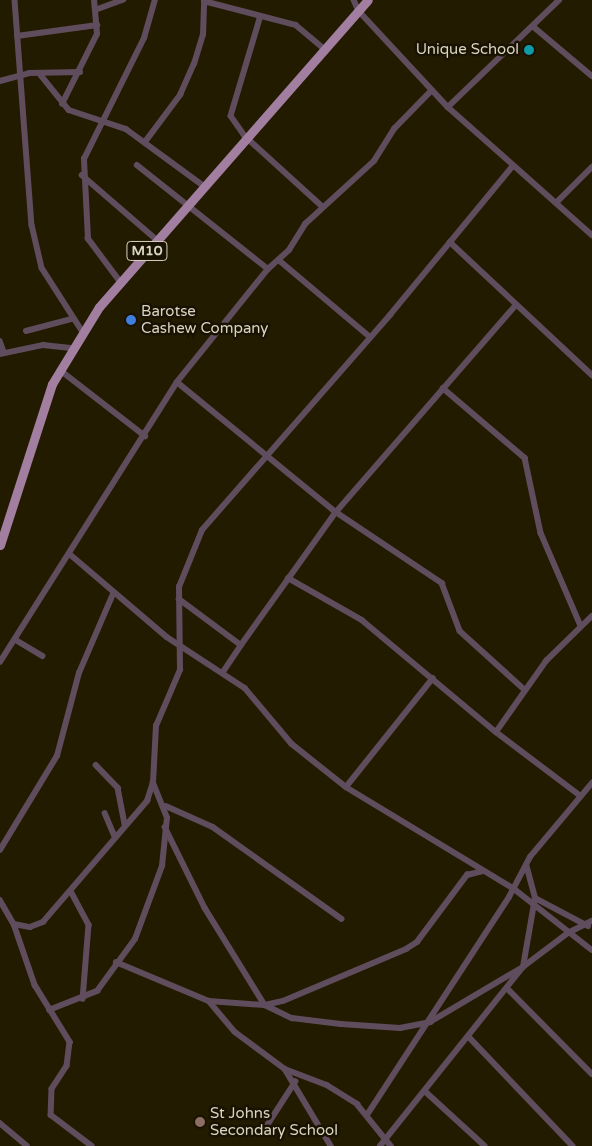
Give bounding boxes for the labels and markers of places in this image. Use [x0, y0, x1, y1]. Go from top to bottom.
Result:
place label: Unique School [416, 41, 519, 59]
marker: Unique School [523, 44, 535, 56]
place label: Barotse Cashew Company [141, 302, 268, 337]
marker: Barotse Cashew Company [125, 314, 137, 326]
place label: St Johns Secondary School [210, 1104, 338, 1139]
marker: St Johns Secondary School [194, 1116, 206, 1128]

